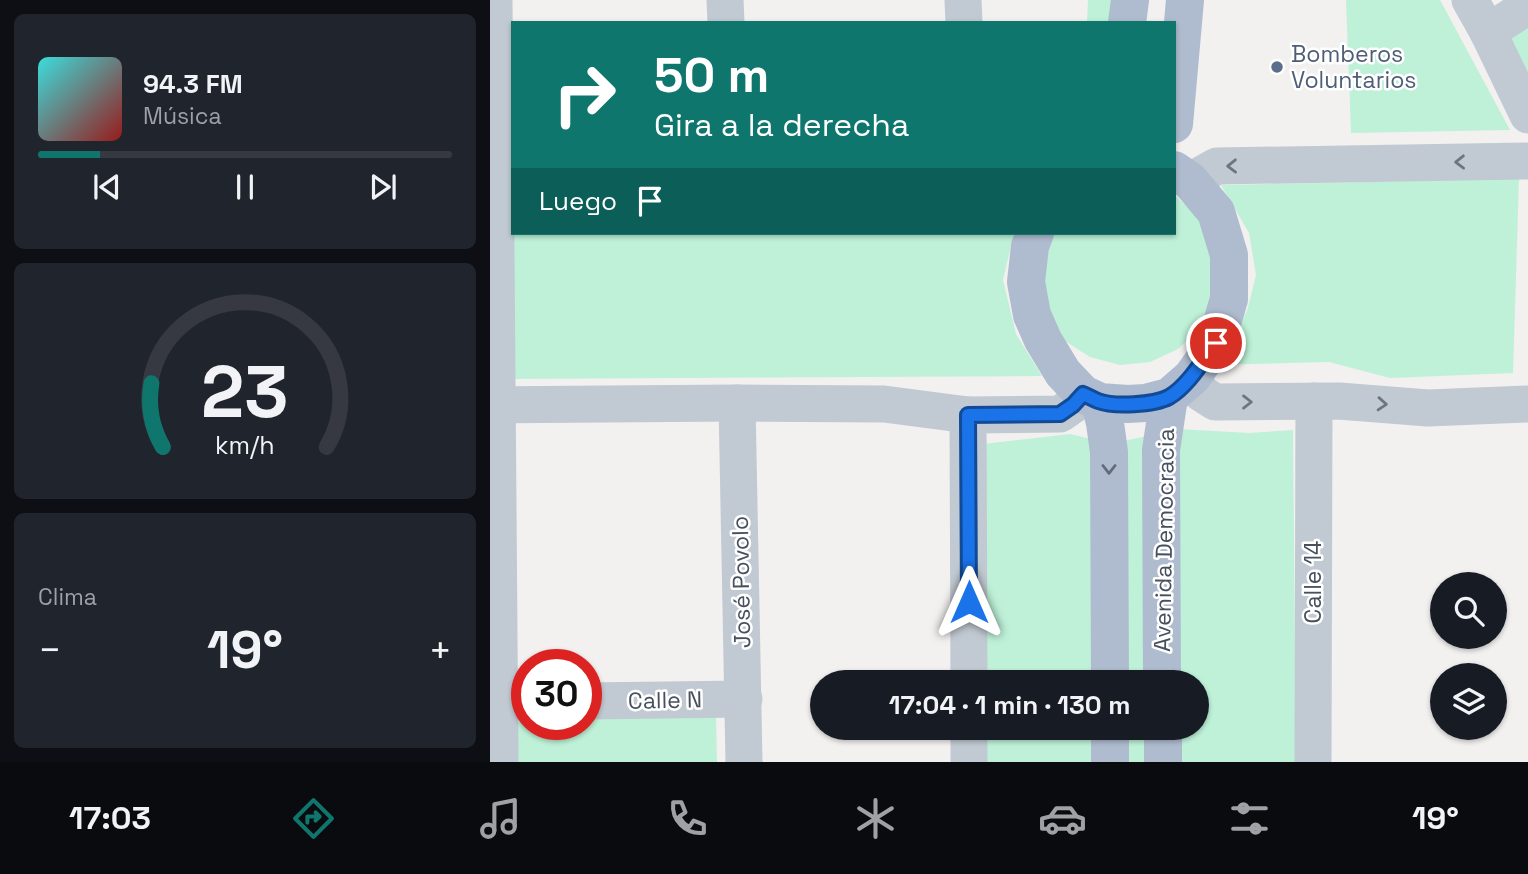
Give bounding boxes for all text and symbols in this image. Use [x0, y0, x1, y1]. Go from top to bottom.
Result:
place label: Bomberos Voluntarios [1291, 39, 1416, 95]
text: 50 m [654, 44, 769, 106]
icon: right [539, 49, 630, 140]
marker: Bomberos Voluntarios [1269, 59, 1285, 75]
text: 94.3 FM [143, 67, 243, 101]
text: Música [143, 101, 222, 131]
text: Gira a la derecha [654, 105, 909, 145]
one-way arrow [1454, 154, 1465, 170]
one-way arrow [1227, 158, 1237, 174]
icon: previous [88, 168, 126, 206]
icon: pause [226, 168, 264, 206]
icon: next [364, 168, 402, 206]
icon: arrive [631, 182, 669, 220]
text: Luego [539, 184, 617, 218]
pin [1186, 313, 1246, 373]
icon: arrive [1197, 324, 1235, 362]
text: 23 [201, 345, 289, 438]
one-way arrow [1242, 394, 1253, 410]
one-way arrow [1377, 396, 1388, 411]
street label: Avenida Democracia [1147, 428, 1181, 652]
text: km/h [215, 429, 275, 461]
one-way arrow [1101, 465, 1117, 475]
street label: José Povolo [725, 516, 757, 648]
street label: Calle 14 [1298, 541, 1328, 623]
position arrow [932, 565, 1006, 639]
map controls [1430, 572, 1507, 740]
button: search [1430, 572, 1507, 649]
text: Clima [38, 582, 97, 612]
text: 19° [207, 617, 283, 683]
text: − [38, 626, 62, 674]
text: + [428, 626, 452, 674]
speed limit sign: 30 [511, 649, 602, 740]
button: layers [1430, 663, 1507, 740]
street label: Calle N [628, 684, 702, 716]
text: 17:04 · 1 min · 130 m [889, 688, 1130, 722]
icon: directions [289, 794, 338, 843]
icon: music [476, 794, 525, 843]
icon: phone [663, 794, 712, 843]
icon: climate [851, 794, 900, 843]
icon: car [1038, 794, 1087, 843]
icon: filters [1225, 794, 1274, 843]
text: 17:03 [69, 798, 151, 838]
text: 19° [1412, 798, 1459, 838]

